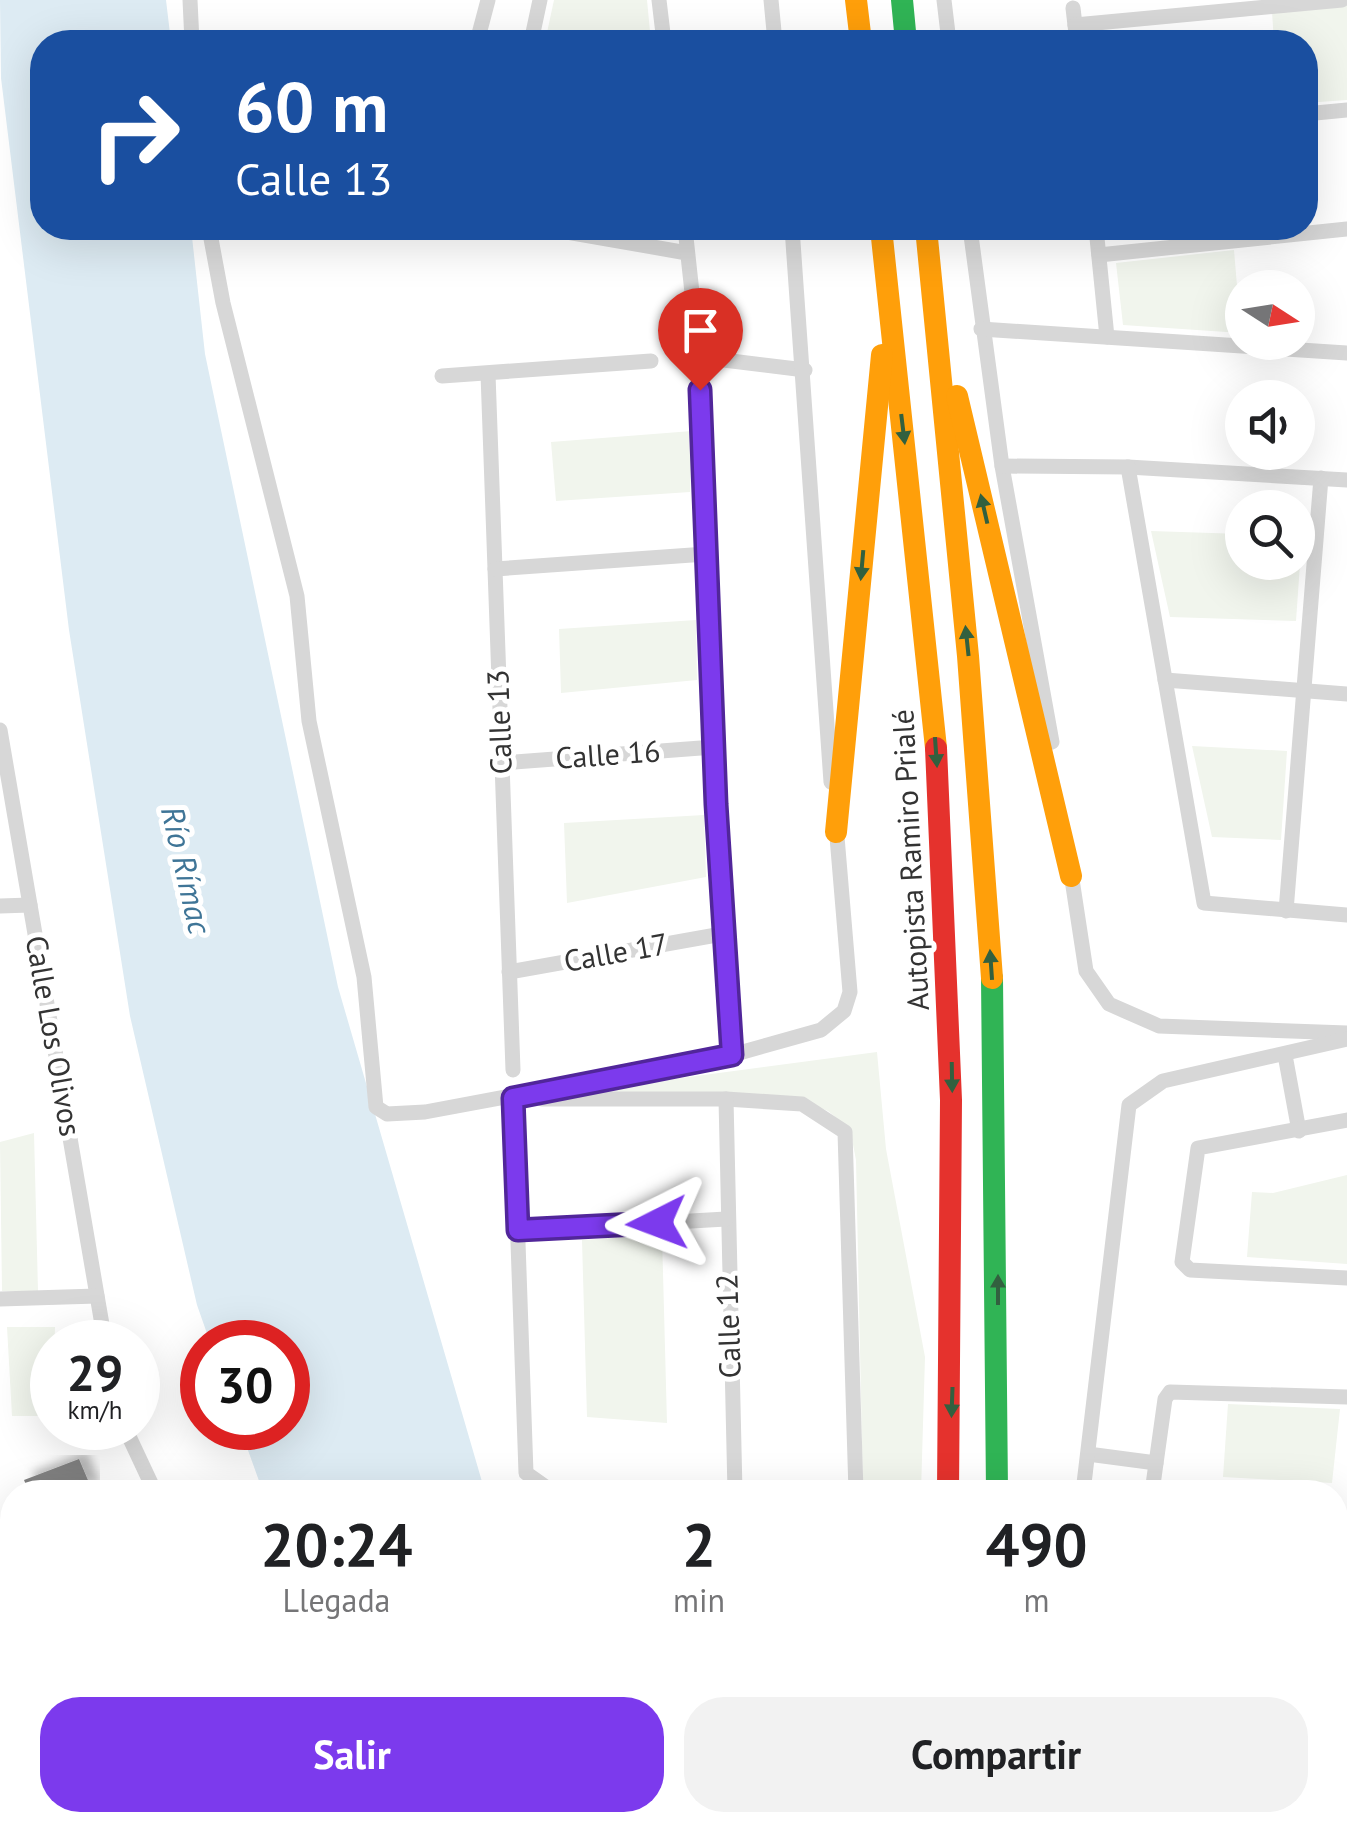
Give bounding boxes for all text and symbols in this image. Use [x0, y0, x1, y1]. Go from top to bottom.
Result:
text: 60 m [235, 61, 388, 151]
icon: right [70, 70, 200, 200]
text: Calle 13 [235, 149, 392, 207]
north arrow [1225, 270, 1315, 360]
map controls [1225, 270, 1315, 580]
pin [658, 288, 743, 391]
icon: arrive [673, 303, 728, 358]
button: sound [1225, 380, 1315, 470]
one-way arrow [895, 413, 911, 445]
button: search [1225, 490, 1315, 580]
one-way arrow [976, 493, 991, 524]
one-way arrow [854, 549, 870, 581]
one-way arrow [958, 625, 974, 657]
street label: Calle 13 [477, 669, 520, 775]
street label: Autopista Ramiro Prialé [882, 708, 937, 1012]
street label: Calle 16 [554, 730, 662, 777]
one-way arrow [928, 737, 944, 769]
water label: Río Rímac [152, 802, 222, 938]
street label: Calle 17 [561, 923, 671, 980]
street label: Calle Los Olivos [18, 932, 91, 1139]
one-way arrow [983, 949, 999, 981]
one-way arrow [944, 1061, 960, 1093]
position arrow [605, 1171, 709, 1275]
street label: Calle 12 [706, 1273, 749, 1379]
one-way arrow [990, 1274, 1006, 1306]
speed limit sign: 30 [180, 1320, 310, 1450]
text: 29 [67, 1340, 123, 1405]
one-way arrow [944, 1386, 960, 1418]
text: km/h [68, 1394, 122, 1426]
text: 20:24 [260, 1505, 413, 1583]
text: 2 [682, 1505, 716, 1583]
text: 490 [986, 1505, 1088, 1583]
text: Llegada [283, 1579, 390, 1621]
text: min [673, 1579, 725, 1621]
text: m [1024, 1579, 1050, 1621]
button: Salir [40, 1697, 664, 1812]
button: Compartir [684, 1697, 1308, 1812]

